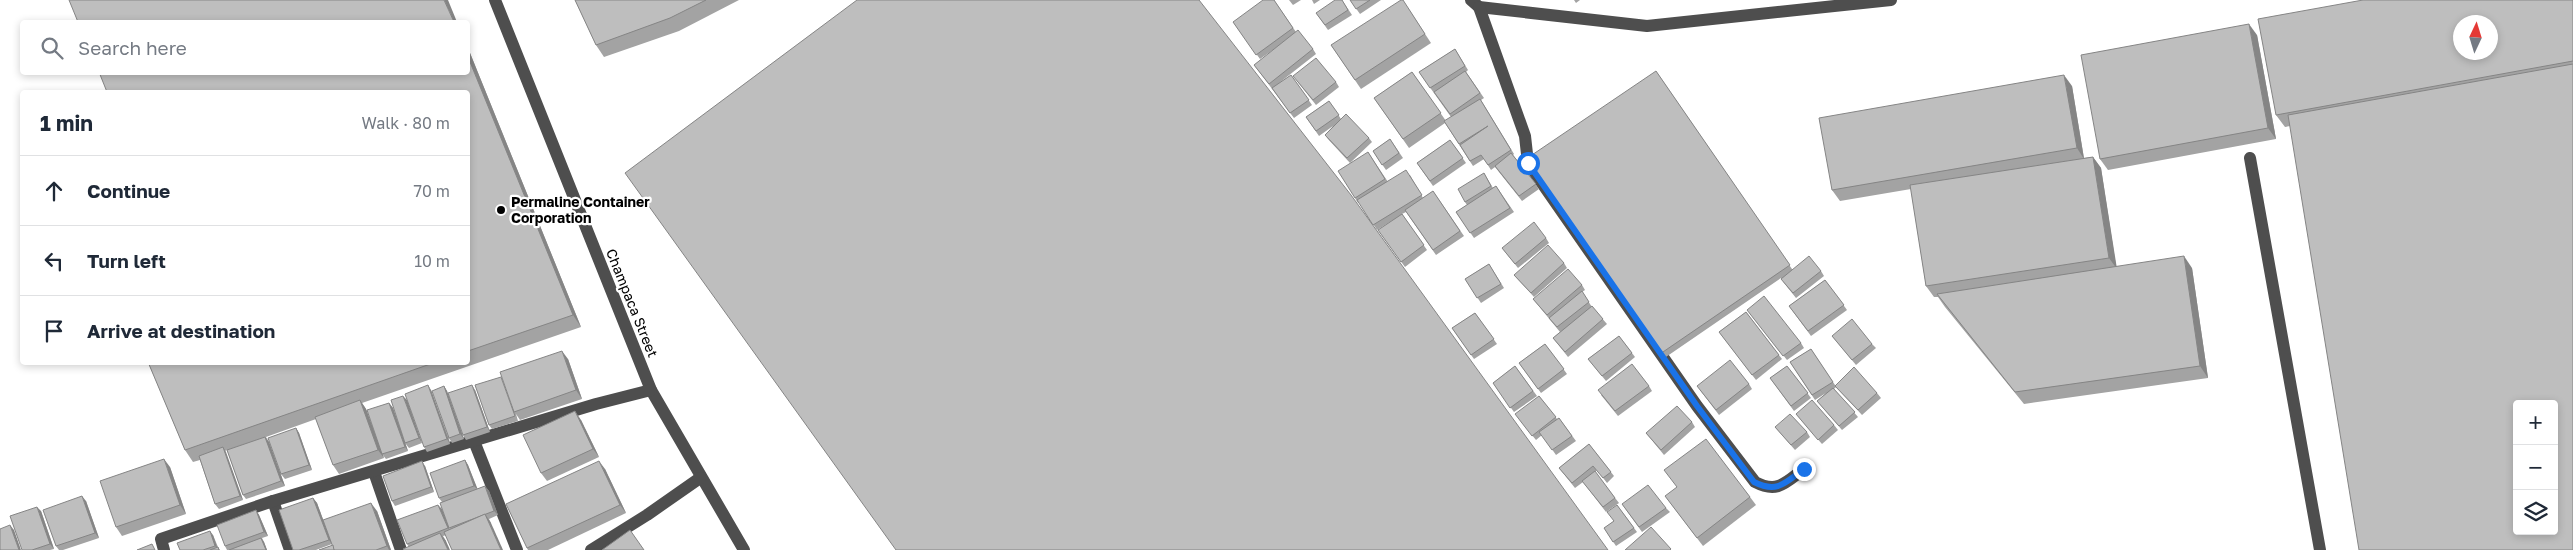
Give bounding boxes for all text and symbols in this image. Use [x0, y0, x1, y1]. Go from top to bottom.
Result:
north arrow [2453, 15, 2498, 60]
search box [20, 20, 470, 75]
icon: search [38, 34, 66, 62]
text: Search here [78, 36, 187, 59]
text: 1 min [40, 110, 93, 136]
text: Walk · 80 m [361, 113, 450, 133]
route start [1517, 152, 1540, 175]
icon: ahead [40, 177, 68, 205]
text: Continue [87, 179, 170, 202]
text: 70 m [413, 181, 450, 201]
place label: Permaline Container Corporation [511, 193, 650, 226]
marker: Permaline Container Corporation [495, 204, 507, 216]
street label: Champaca Street [603, 246, 662, 360]
icon: left [40, 247, 68, 275]
text: Turn left [87, 249, 166, 272]
text: 10 m [414, 251, 450, 271]
icon: arrive [40, 317, 68, 345]
text: Arrive at destination [87, 319, 275, 342]
map controls [2513, 400, 2558, 535]
button: + [2513, 400, 2558, 445]
button: − [2513, 445, 2558, 490]
route end [1793, 458, 1816, 481]
button: layers [2513, 490, 2558, 535]

